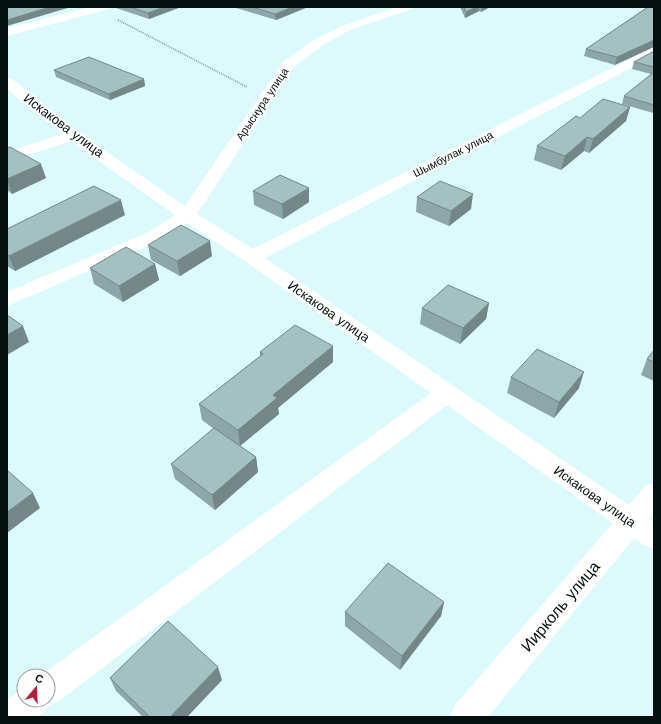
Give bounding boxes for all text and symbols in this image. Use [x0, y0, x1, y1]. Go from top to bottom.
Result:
street label: Арыснура улица [233, 65, 292, 143]
street label: Искакова улица [21, 90, 107, 161]
street label: Шымбулак улица [411, 128, 496, 180]
street label: Искакова улица [285, 278, 373, 346]
street label: Искакова улица [551, 463, 639, 531]
street label: Иирколь улица [517, 557, 604, 655]
north arrow [16, 668, 56, 708]
text: С [33, 672, 45, 686]

